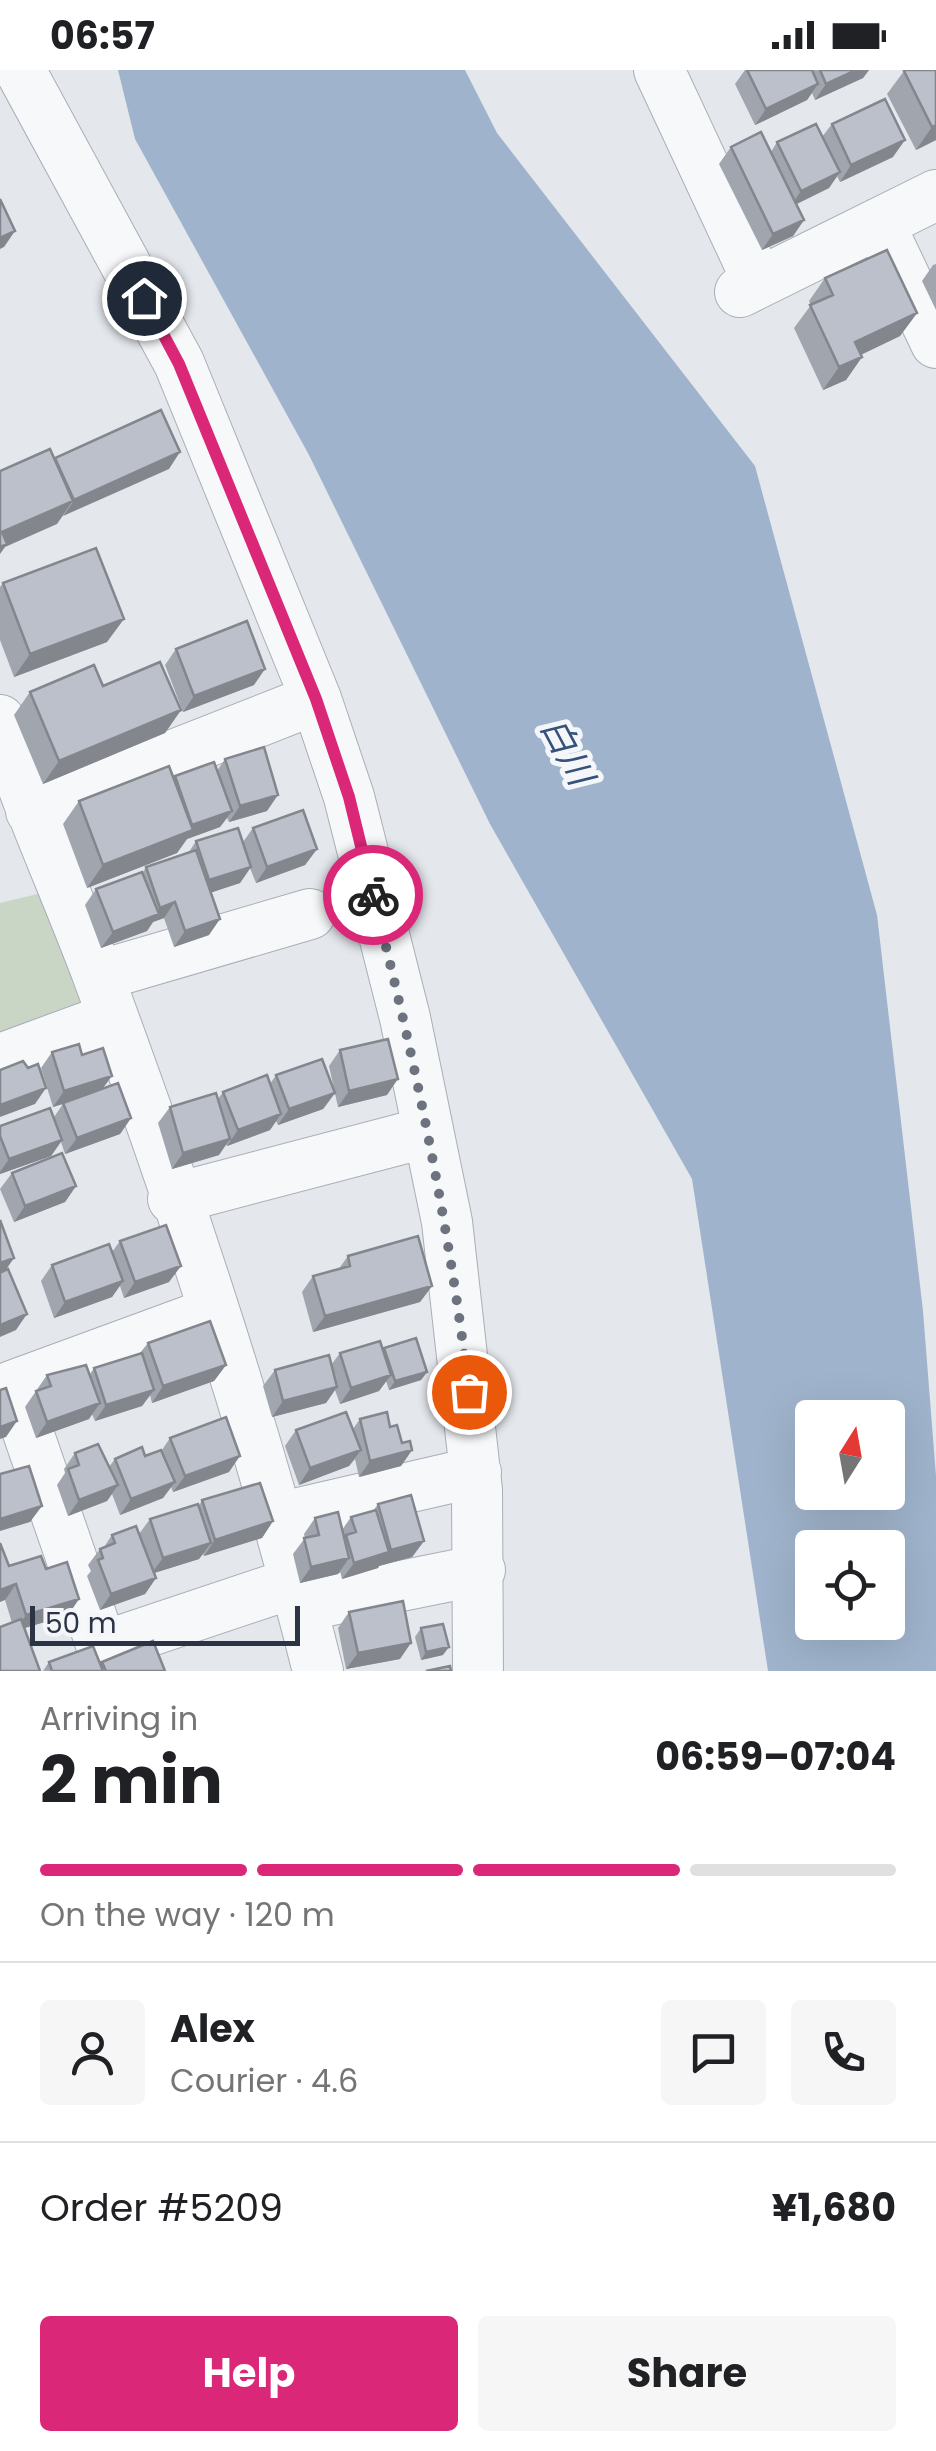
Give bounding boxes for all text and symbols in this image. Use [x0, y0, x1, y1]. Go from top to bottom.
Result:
text: 06:57 [50, 9, 155, 62]
pin [102, 256, 187, 341]
icon: home [117, 271, 172, 326]
water label: 白川 [529, 708, 607, 797]
courier [323, 845, 423, 945]
icon: bike [346, 868, 401, 923]
pin [427, 1350, 512, 1435]
icon: bag [442, 1365, 497, 1420]
north arrow [795, 1400, 905, 1510]
map controls [795, 1400, 905, 1640]
button: locate [795, 1530, 905, 1640]
scale bar [30, 1601, 300, 1646]
text: 50 m [45, 1604, 116, 1643]
text: Arriving in [40, 1696, 198, 1741]
text: 06:59–07:04 [655, 1730, 896, 1783]
text: 2 min [40, 1735, 223, 1826]
text: On the way · 120 m [40, 1892, 335, 1937]
button: person [40, 2000, 145, 2105]
button: chat [661, 2000, 766, 2105]
button: phone [791, 2000, 896, 2105]
text: Alex [170, 2002, 255, 2055]
text: Courier · 4.6 [170, 2058, 358, 2103]
text: Order #5209 [40, 2181, 283, 2234]
text: ¥1,680 [772, 2181, 896, 2234]
button: Help [40, 2316, 458, 2431]
button: Share [478, 2316, 896, 2431]

